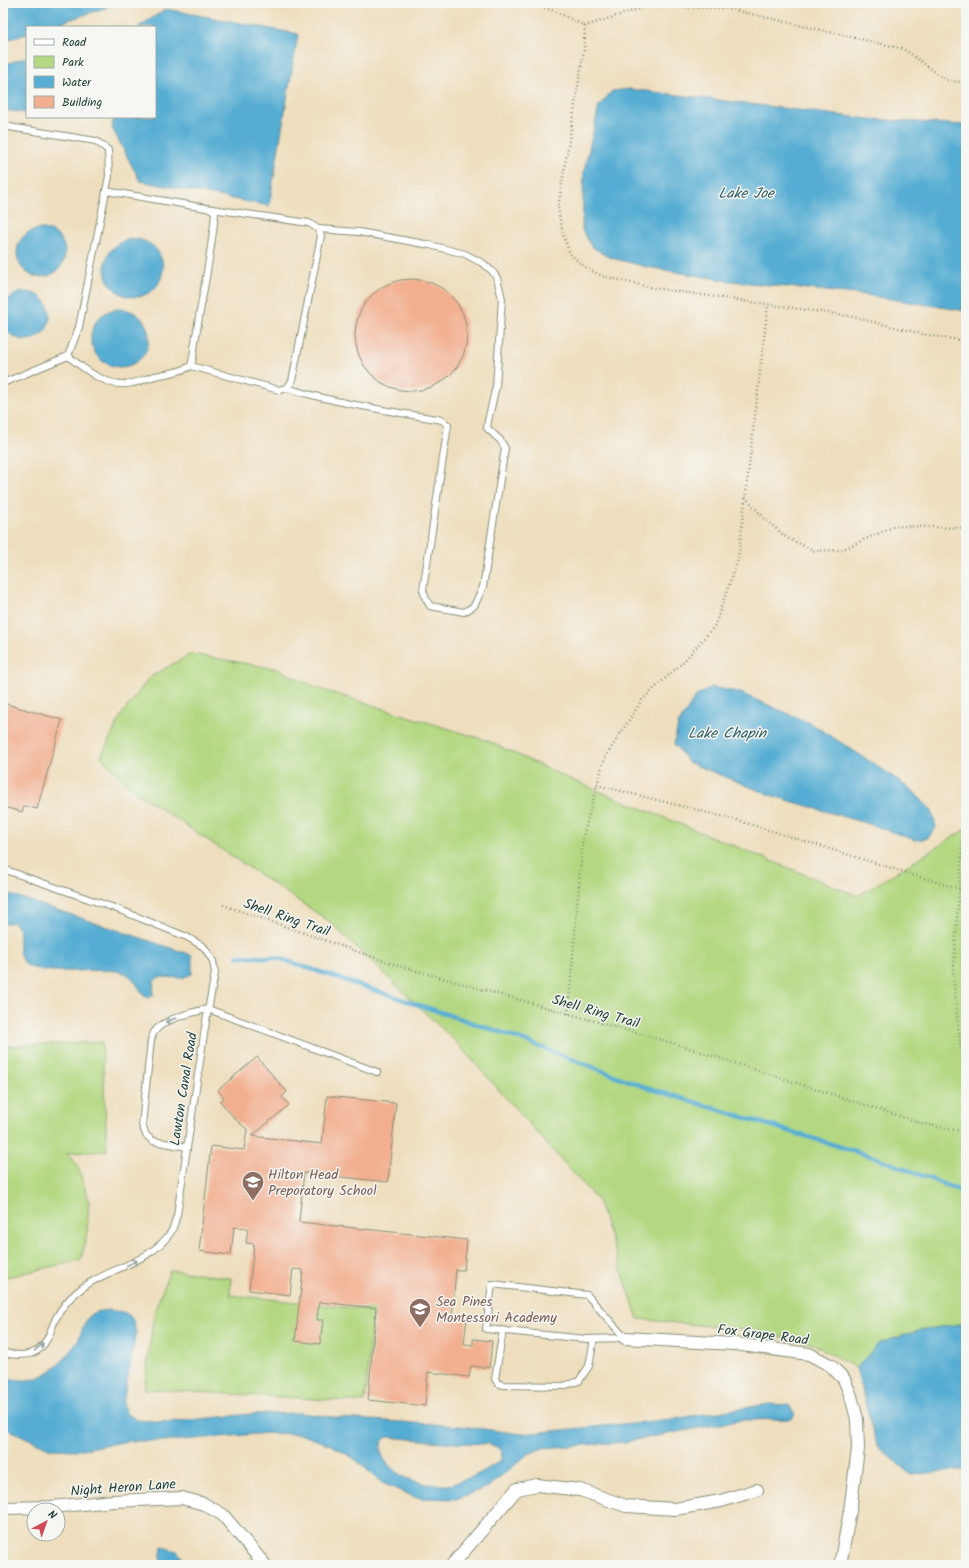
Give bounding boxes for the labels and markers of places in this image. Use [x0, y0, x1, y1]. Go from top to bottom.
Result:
place label: Hilton Head Preporatory School [268, 1164, 377, 1202]
school or university icon: Hilton Head Preporatory School [240, 1169, 266, 1202]
place label: Sea Pines Montessori Academy [436, 1291, 557, 1329]
school or university icon: Sea Pines Montessori Academy [407, 1296, 433, 1329]

